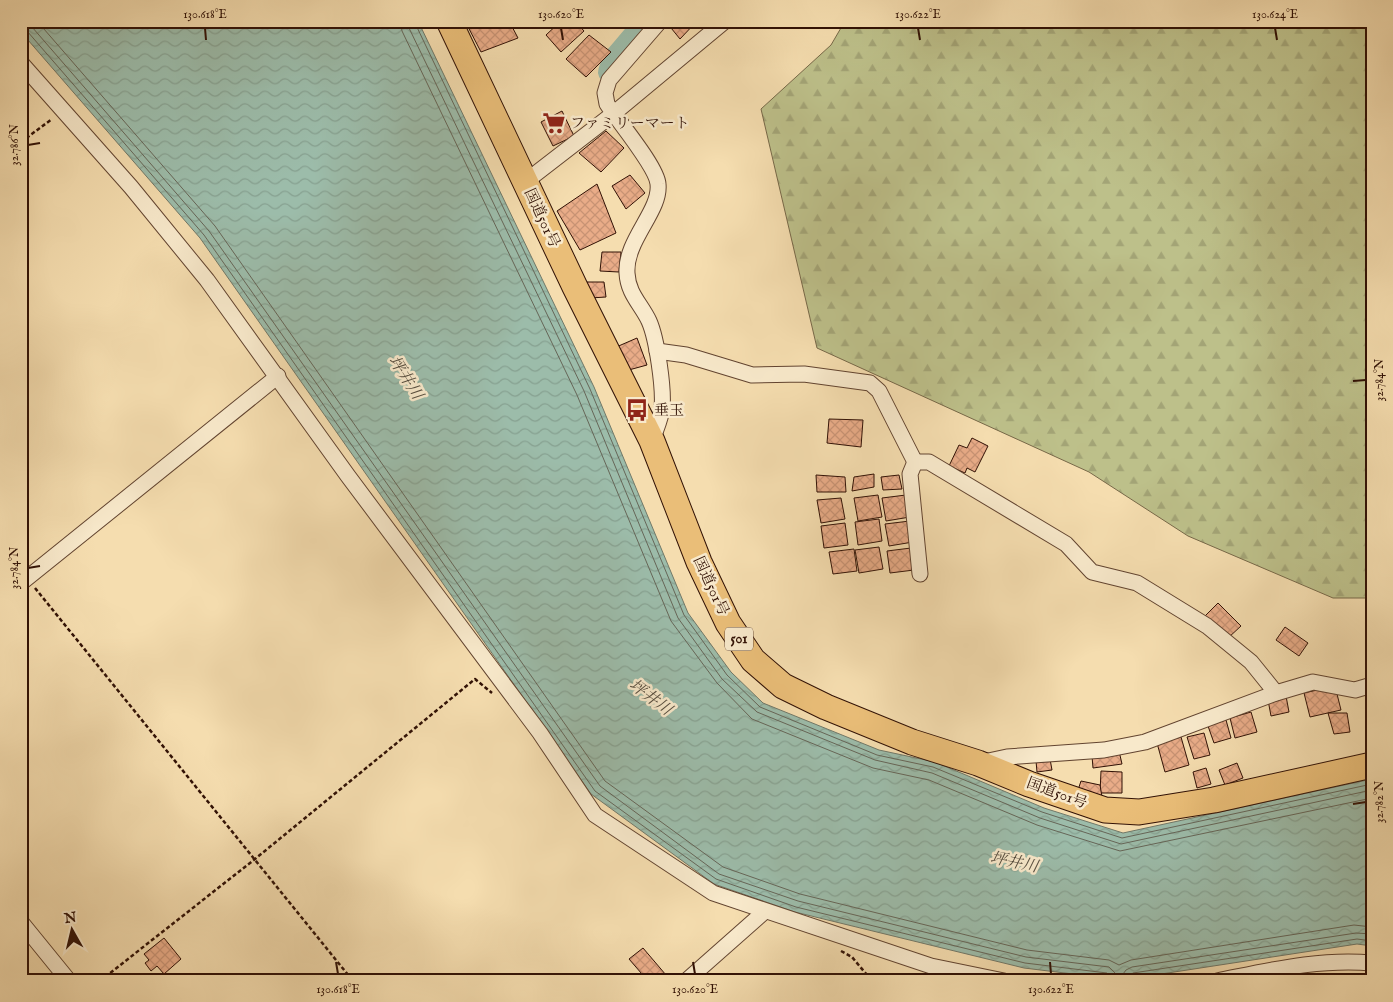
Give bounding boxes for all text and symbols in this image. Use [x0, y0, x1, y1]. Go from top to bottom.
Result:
text: 130.618°E [183, 7, 227, 22]
text: 130.620°E [538, 7, 584, 22]
text: 130.622°E [895, 7, 941, 22]
text: 130.624°E [1252, 7, 1298, 22]
supermarket icon: ファミリーマート [541, 110, 567, 136]
place label: ファミリーマート [570, 114, 690, 133]
text: 32.786°N [7, 124, 22, 166]
street label: 国道501号 [520, 185, 564, 251]
water label: 坪井川 [384, 352, 428, 405]
text: 32.784°N [1372, 358, 1387, 401]
bus stop icon: 垂玉 [624, 397, 650, 423]
place label: 垂玉 [654, 401, 684, 420]
text: 32.784°N [7, 546, 22, 589]
street label: 国道501号 [689, 553, 733, 619]
road number: 501 [725, 628, 753, 650]
water label: 坪井川 [625, 676, 677, 722]
street label: 国道501号 [1024, 773, 1090, 813]
text: 32.782°N [1372, 780, 1387, 823]
water label: 坪井川 [988, 848, 1042, 878]
north arrow [48, 904, 98, 954]
text: N [62, 908, 78, 928]
text: 130.618°E [316, 982, 360, 997]
text: 130.620°E [672, 982, 718, 997]
text: 130.622°E [1028, 982, 1074, 997]

